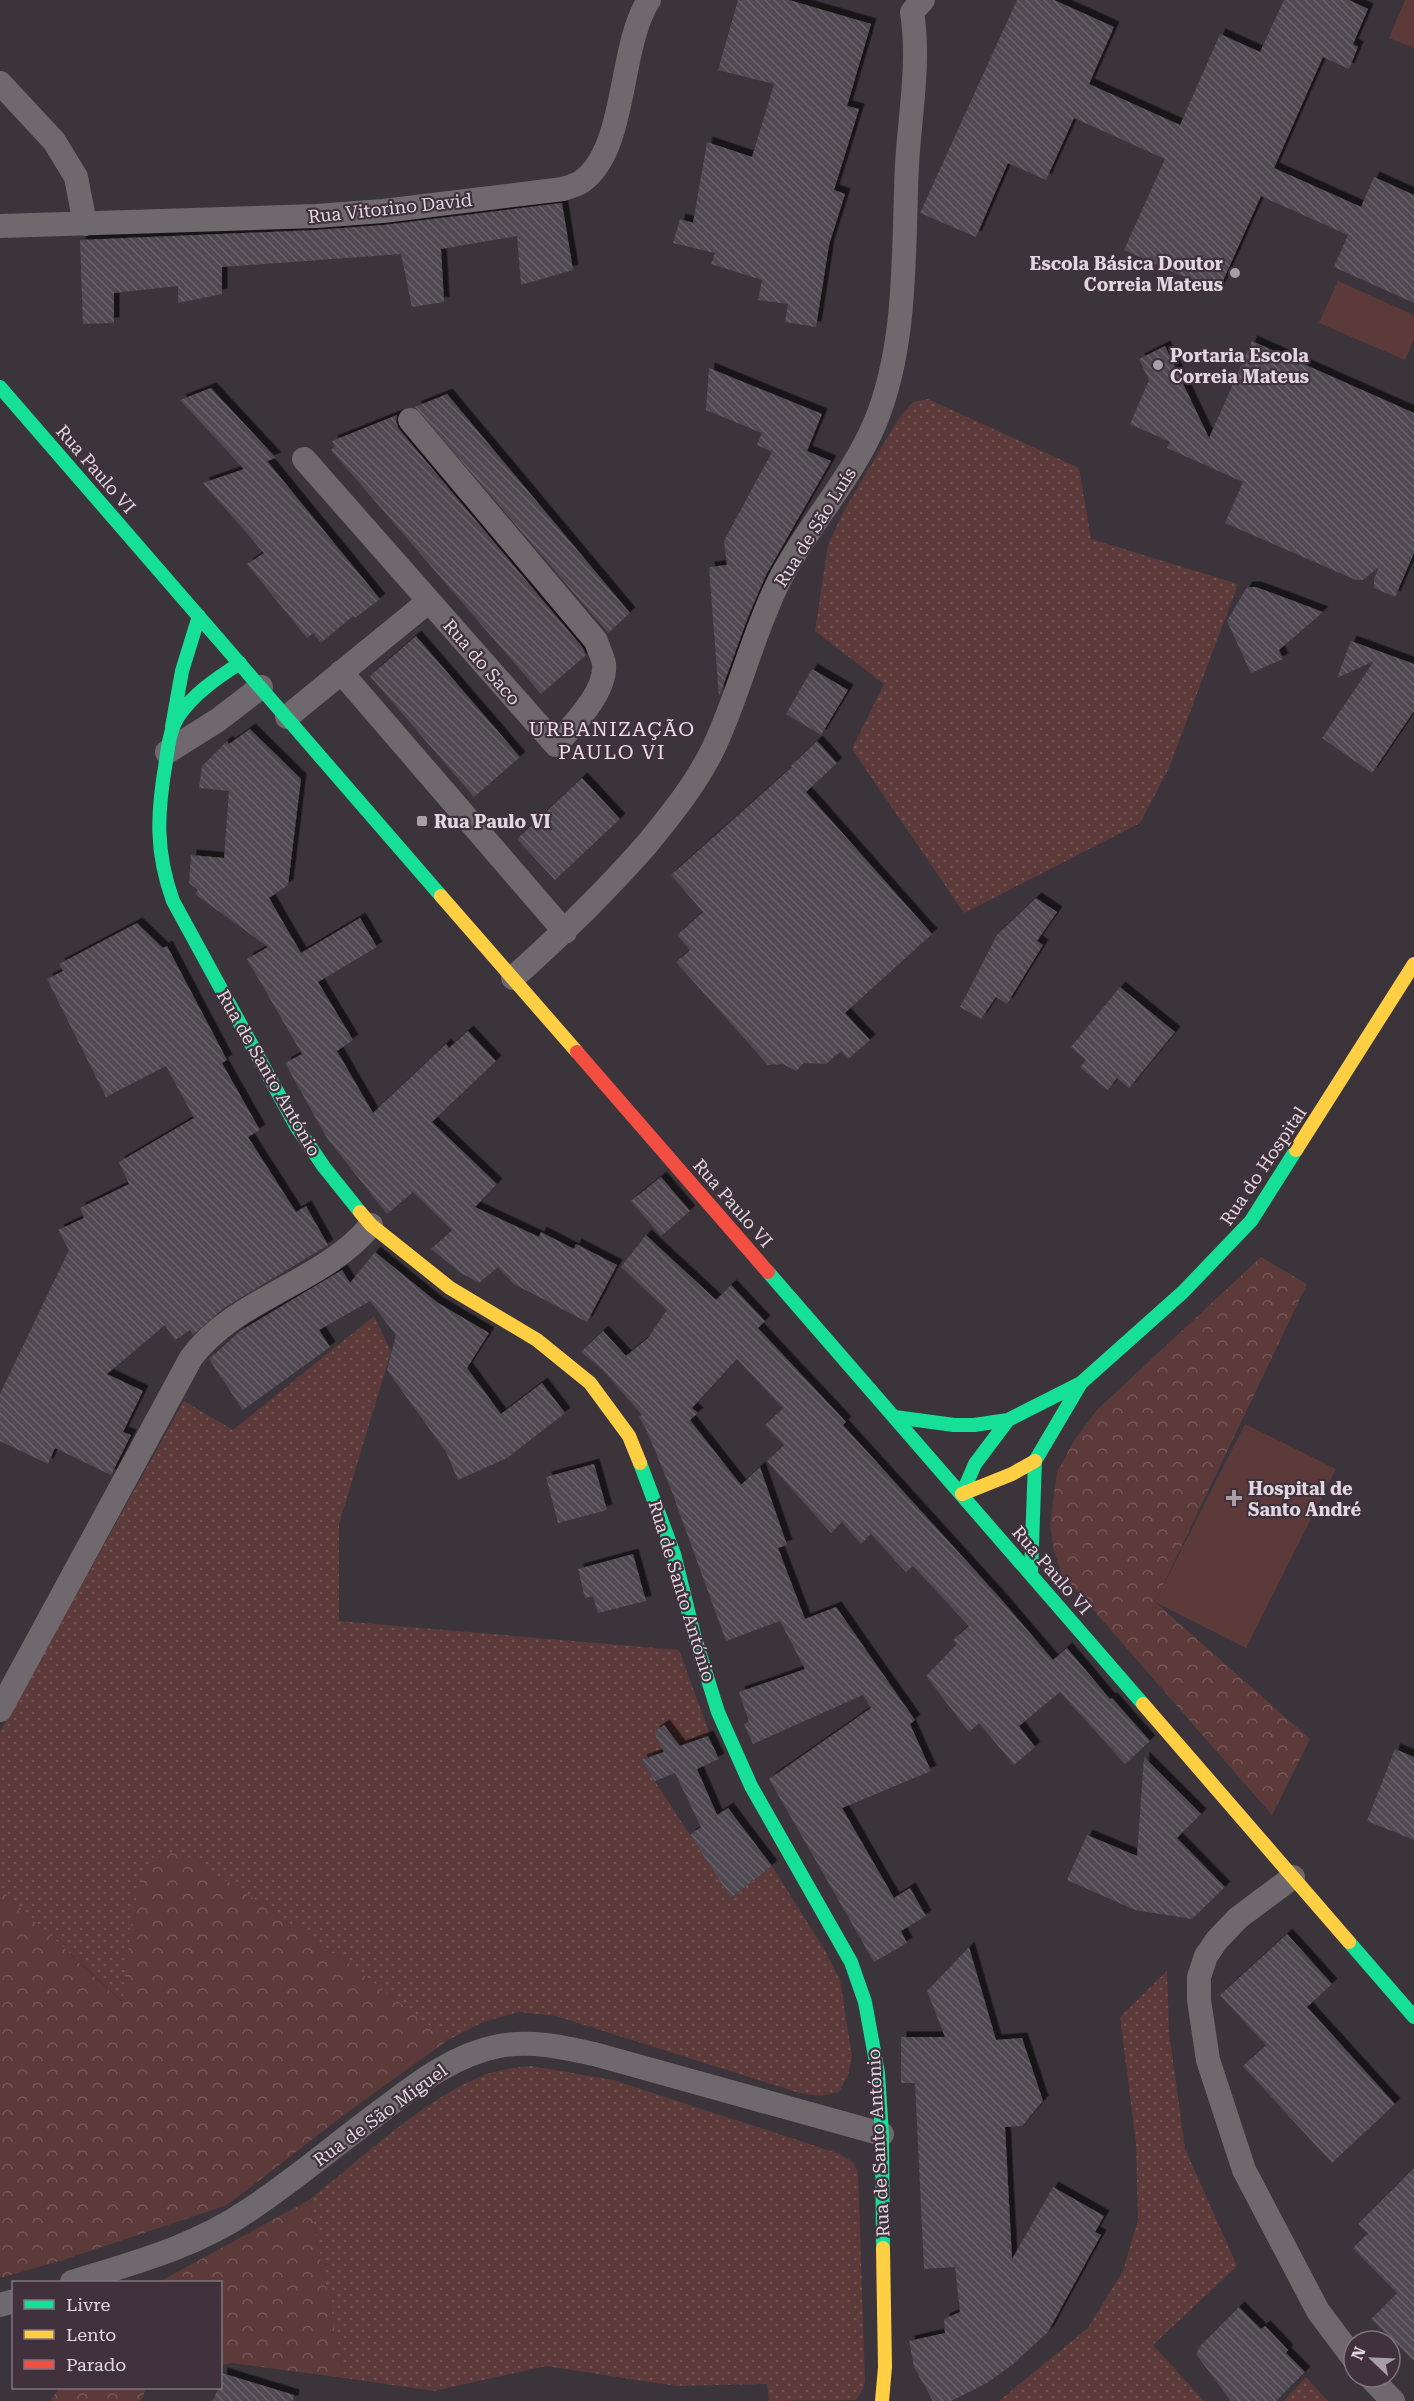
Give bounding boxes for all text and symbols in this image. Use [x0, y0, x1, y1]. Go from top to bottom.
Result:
street label: Rua Vitorino David [307, 189, 474, 227]
place label: Escola Básica Doutor Correia Mateus [1030, 253, 1223, 295]
marker: Escola Básica Doutor Correia Mateus [1228, 266, 1242, 280]
place label: Portaria Escola Correia Mateus [1170, 345, 1309, 387]
marker: Portaria Escola Correia Mateus [1151, 358, 1165, 372]
street label: Rua Paulo VI [52, 421, 140, 517]
street label: Rua de São Luís [770, 463, 860, 591]
street label: Rua do Saco [439, 615, 525, 709]
district label: URBANIZAÇÃO PAULO VI [528, 717, 696, 764]
place label: Rua Paulo VI [434, 811, 551, 832]
marker: Rua Paulo VI [415, 814, 429, 828]
street label: Rua de Santo António [213, 986, 325, 1160]
street label: Rua do Hospital [1216, 1102, 1311, 1229]
street label: Rua Paulo VI [689, 1155, 777, 1251]
place label: Hospital de Santo André [1248, 1478, 1362, 1520]
marker: Hospital de Santo André [1225, 1489, 1243, 1507]
street label: Rua de Santo António [644, 1498, 720, 1684]
street label: Rua Paulo VI [1008, 1522, 1096, 1618]
street label: Rua de Santo António [863, 2048, 893, 2238]
street label: Rua de São Miguel [309, 2059, 451, 2170]
legend [12, 2281, 222, 2389]
text: Livre [66, 2294, 111, 2315]
text: Lento [66, 2324, 116, 2345]
north arrow [1342, 2329, 1402, 2389]
text: N [1347, 2344, 1370, 2363]
text: Parado [66, 2354, 126, 2375]

